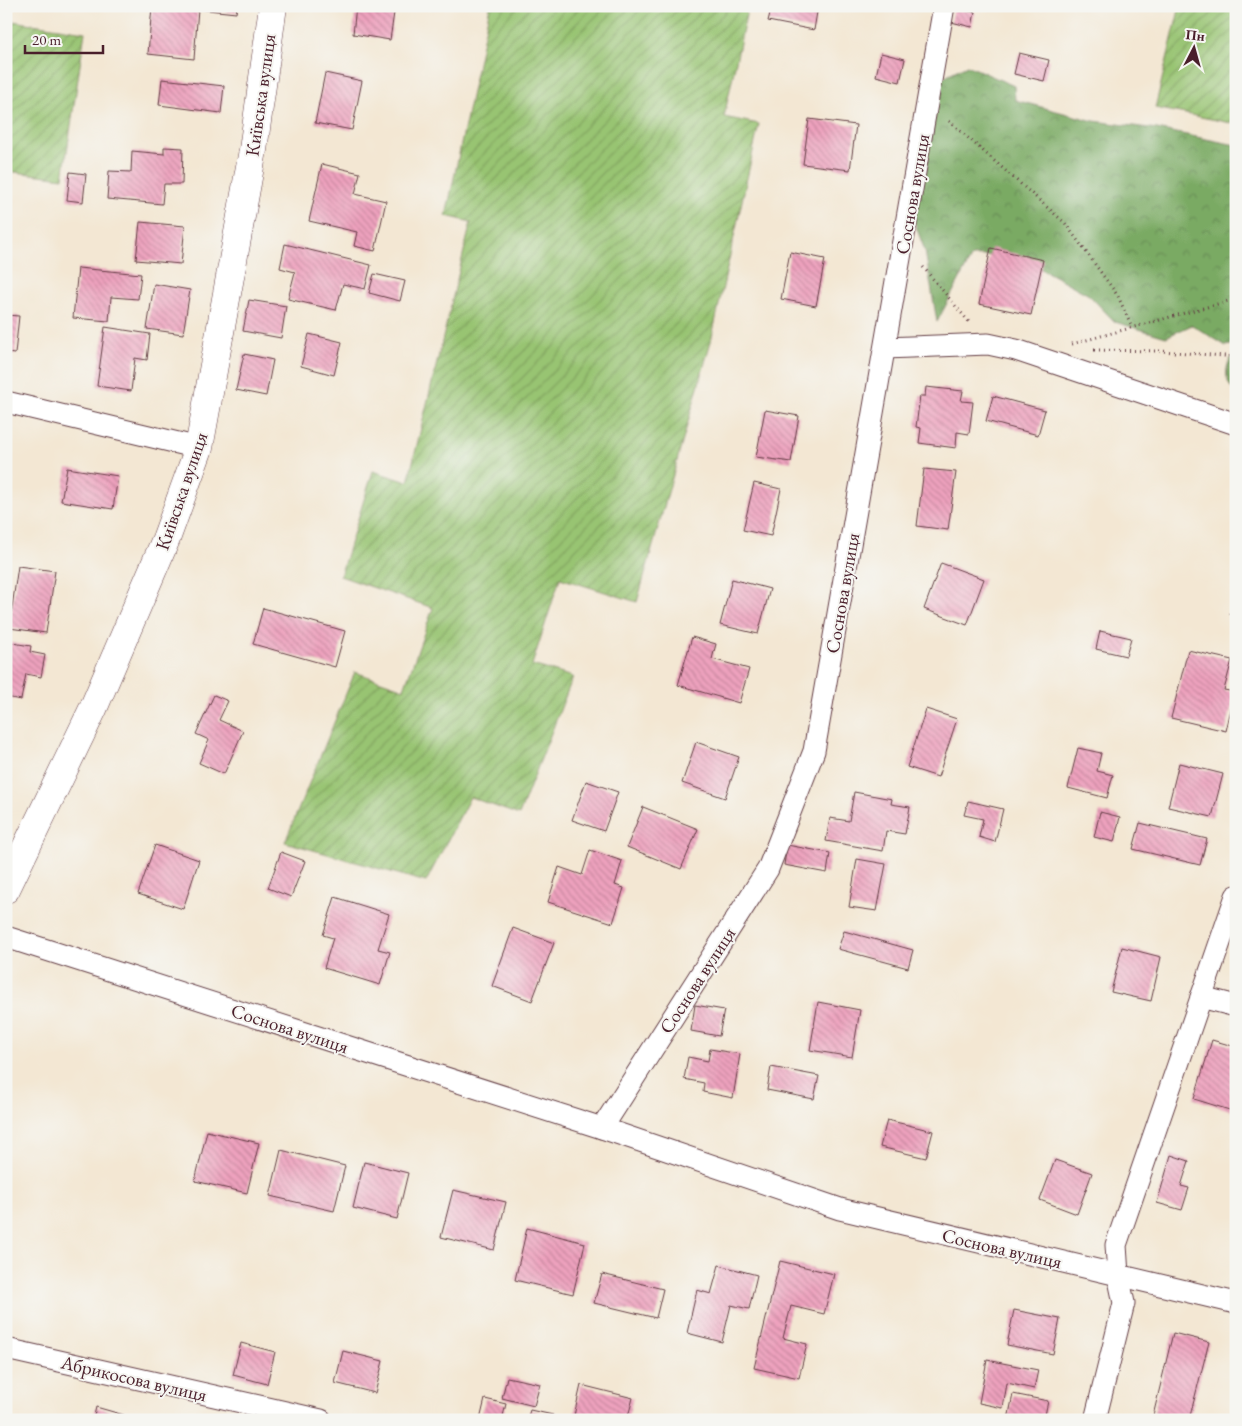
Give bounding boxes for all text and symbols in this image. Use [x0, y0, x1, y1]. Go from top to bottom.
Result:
scale bar [25, 22, 102, 54]
north arrow [1170, 22, 1220, 72]
text: Пн [1185, 25, 1206, 45]
text: 20 m [32, 30, 61, 49]
street label: Київська вулиця [240, 32, 282, 158]
street label: Соснова вулиця [890, 131, 935, 256]
street label: Київська вулиця [150, 428, 214, 554]
street label: Соснова вулиця [820, 530, 865, 655]
street label: Соснова вулиця [654, 922, 741, 1038]
street label: Соснова вулиця [228, 998, 352, 1059]
street label: Соснова вулиця [940, 1223, 1065, 1275]
street label: Абрикосова вулиця [58, 1349, 210, 1408]

